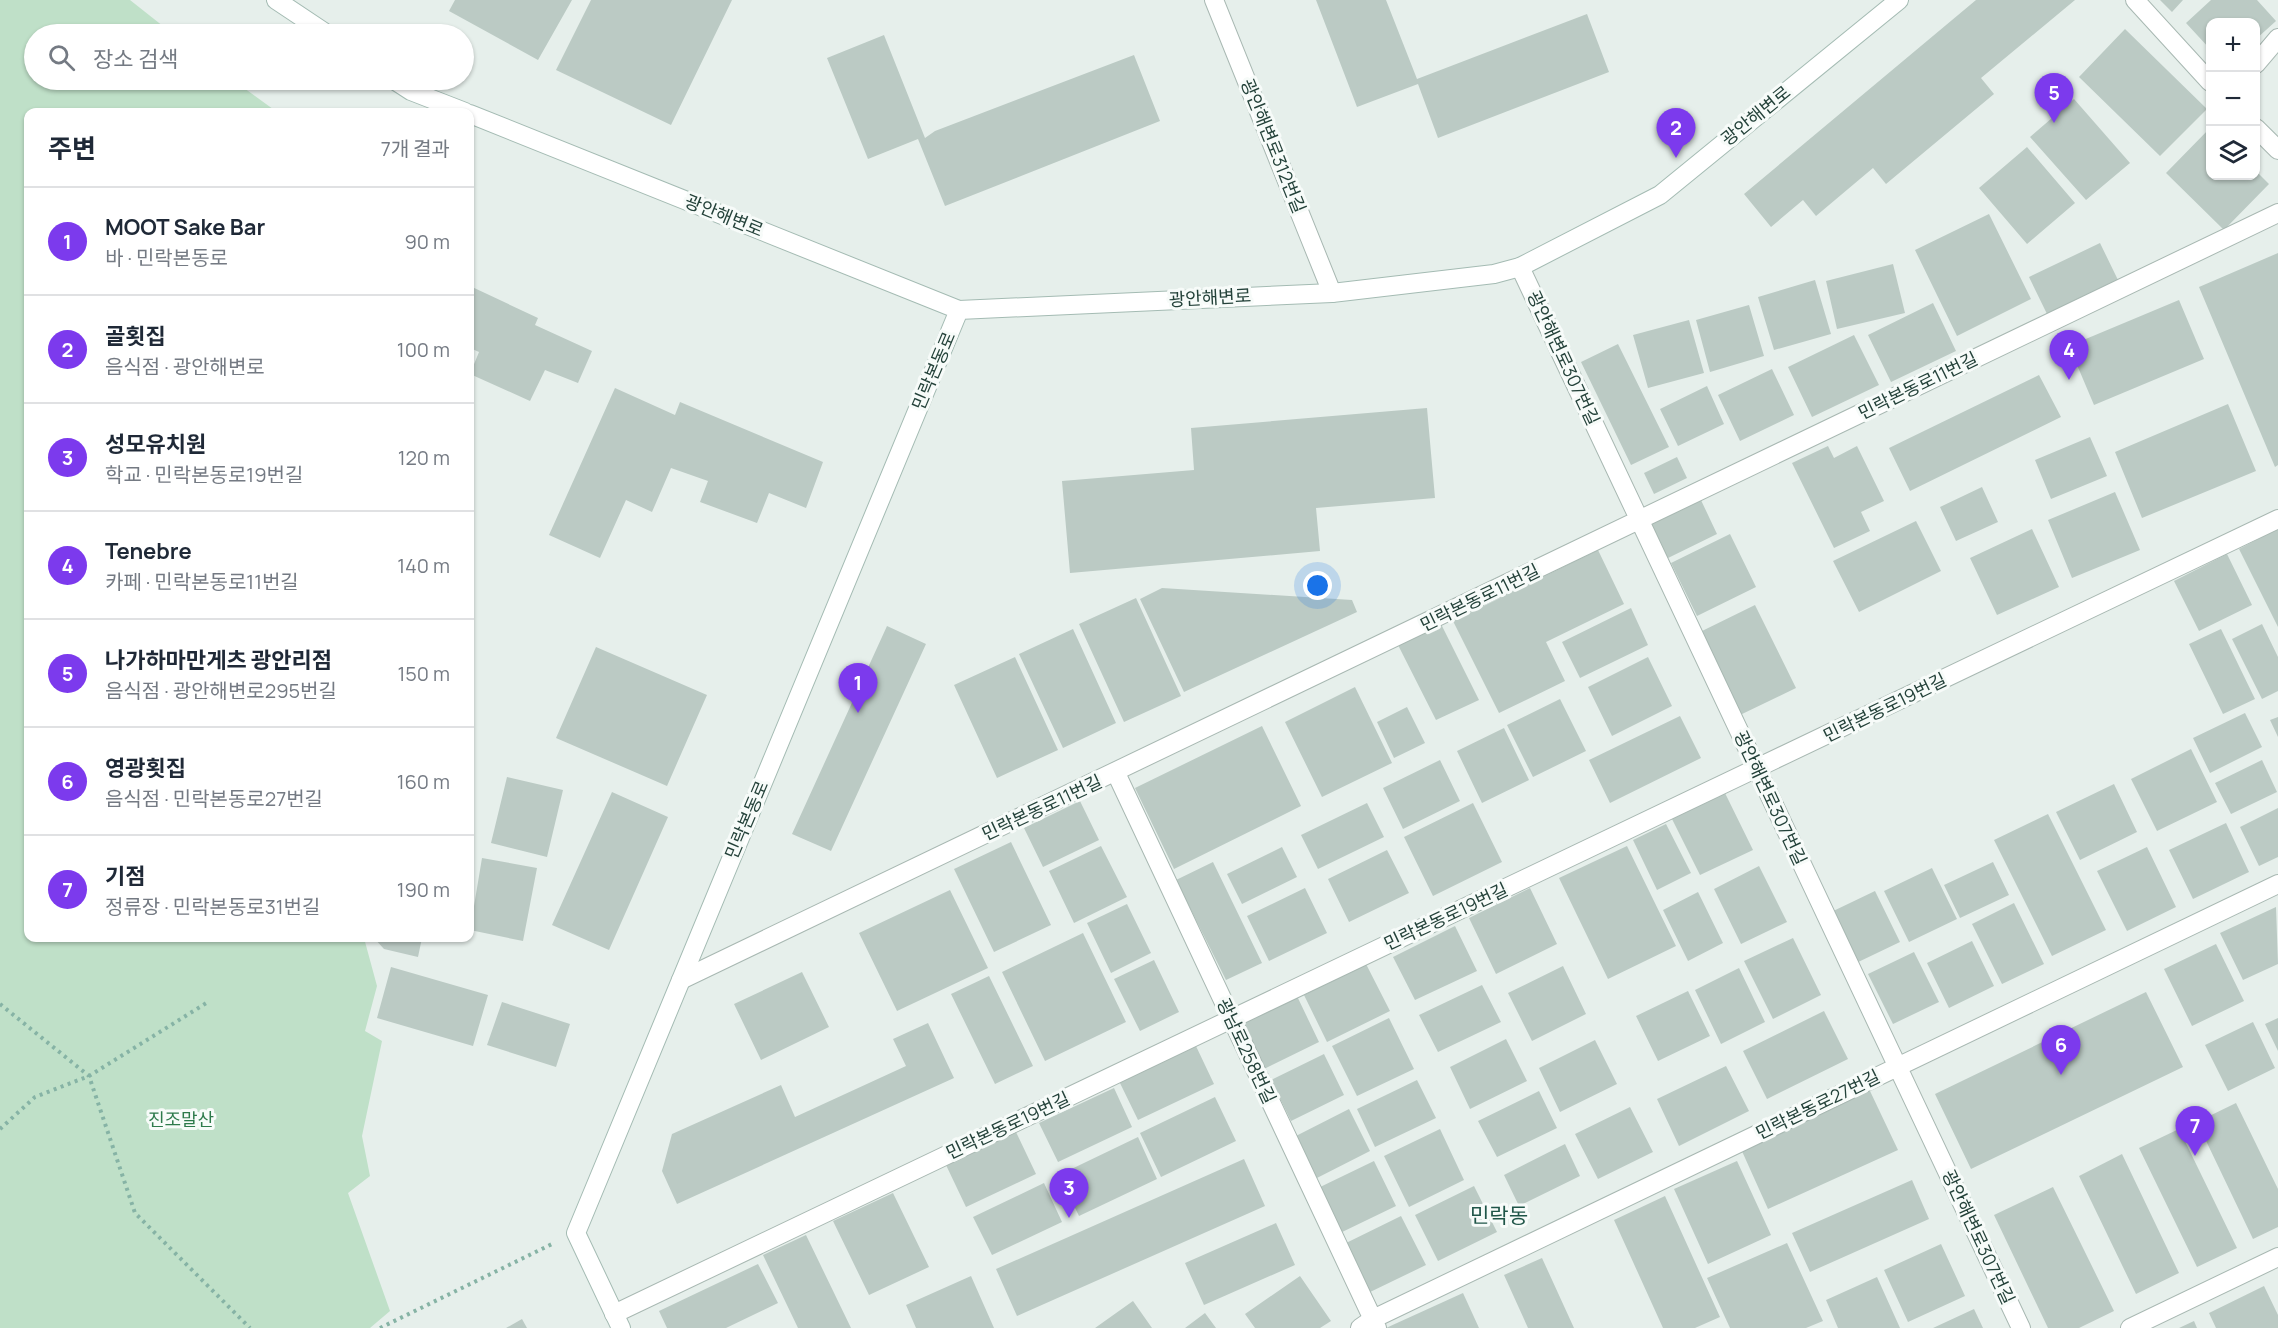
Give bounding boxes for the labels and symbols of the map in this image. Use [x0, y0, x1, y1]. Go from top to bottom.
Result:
pin: 5 [2034, 74, 2074, 123]
street label: 광안해변로312번길 [1236, 75, 1312, 216]
street label: 광안해변로 [1716, 80, 1795, 151]
pin: 2 [1656, 108, 1696, 158]
street label: 광안해변로 [681, 188, 767, 242]
street label: 광안해변로 [1168, 283, 1252, 311]
street label: 광안해변로307번길 [1522, 286, 1606, 429]
street label: 민락본동로 [906, 328, 960, 413]
pin: 4 [2050, 330, 2088, 380]
street label: 민락본동로11번길 [1854, 346, 1981, 424]
street label: 민락본동로11번길 [1416, 558, 1543, 636]
your location [1303, 571, 1332, 600]
pin: 1 [838, 664, 878, 713]
street label: 민락본동로19번길 [1819, 667, 1950, 747]
street label: 광안해변로307번길 [1729, 726, 1813, 869]
street label: 민락본동로11번길 [978, 769, 1106, 845]
street label: 민락본동로 [719, 777, 773, 862]
street label: 민락본동로19번길 [1380, 877, 1511, 955]
street label: 광남로258번길 [1212, 994, 1282, 1107]
pin: 6 [2042, 1026, 2080, 1075]
street label: 민락본동로27번길 [1752, 1064, 1884, 1145]
street label: 민락본동로19번길 [942, 1086, 1073, 1164]
pin: 7 [2176, 1106, 2214, 1156]
park label: 진조말산 [148, 1107, 214, 1131]
street label: 광안해변로307번길 [1937, 1165, 2021, 1308]
pin: 3 [1050, 1168, 1088, 1218]
district label: 민락동 [1470, 1201, 1528, 1229]

